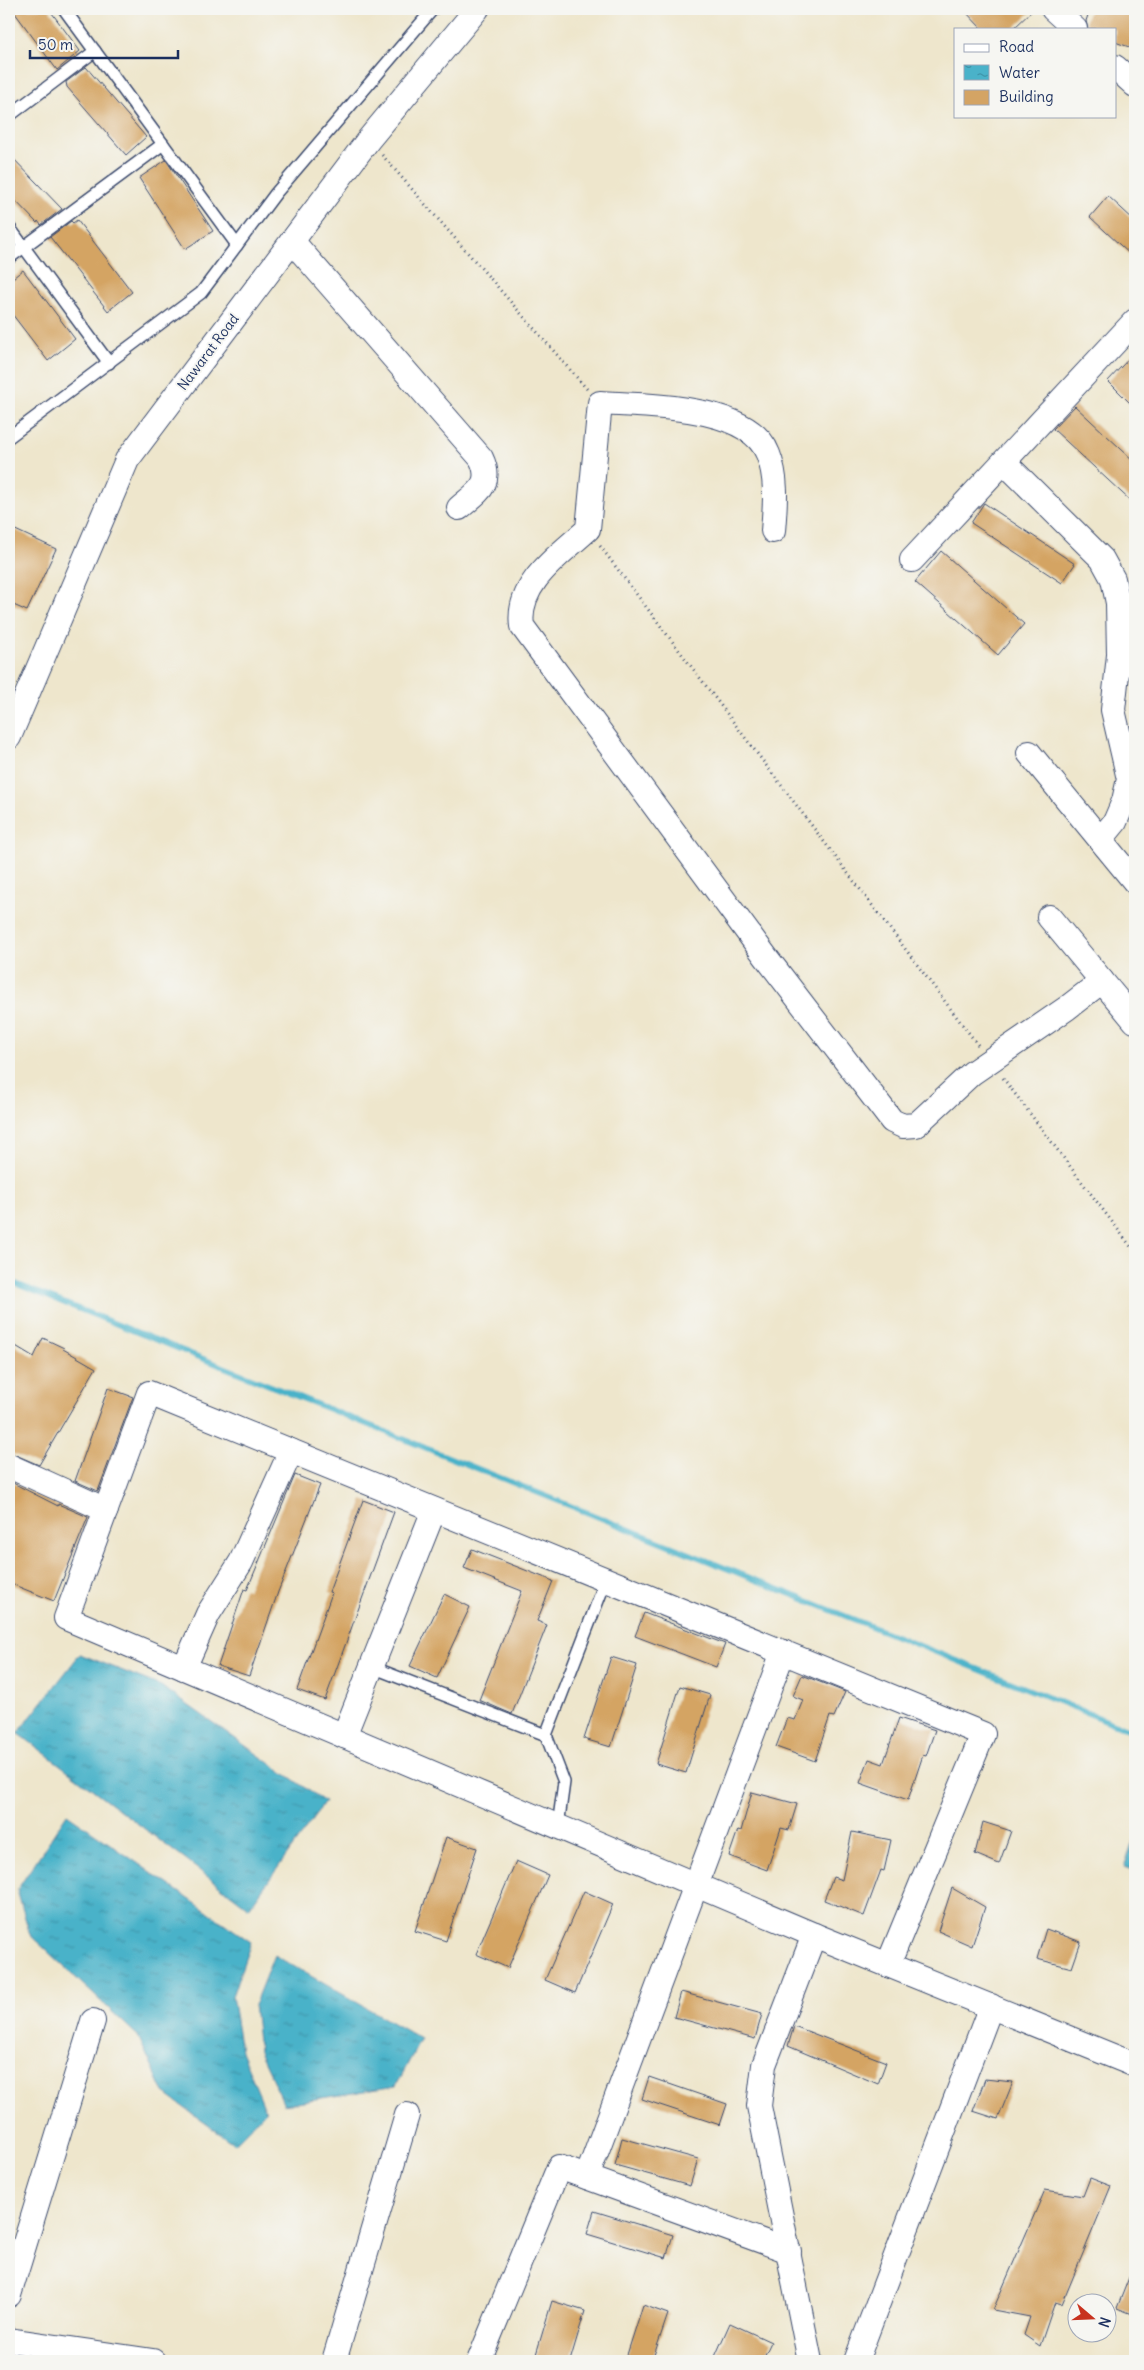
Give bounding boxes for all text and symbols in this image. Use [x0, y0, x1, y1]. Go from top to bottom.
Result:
scale bar [30, 28, 178, 60]
legend [954, 28, 1116, 118]
text: 50 m [38, 35, 73, 54]
text: Road [999, 37, 1034, 56]
text: Water [999, 63, 1040, 82]
text: Building [999, 87, 1054, 106]
street label: Nawarat Road [173, 310, 243, 394]
north arrow [1066, 2292, 1116, 2342]
text: N [1094, 2315, 1114, 2330]

